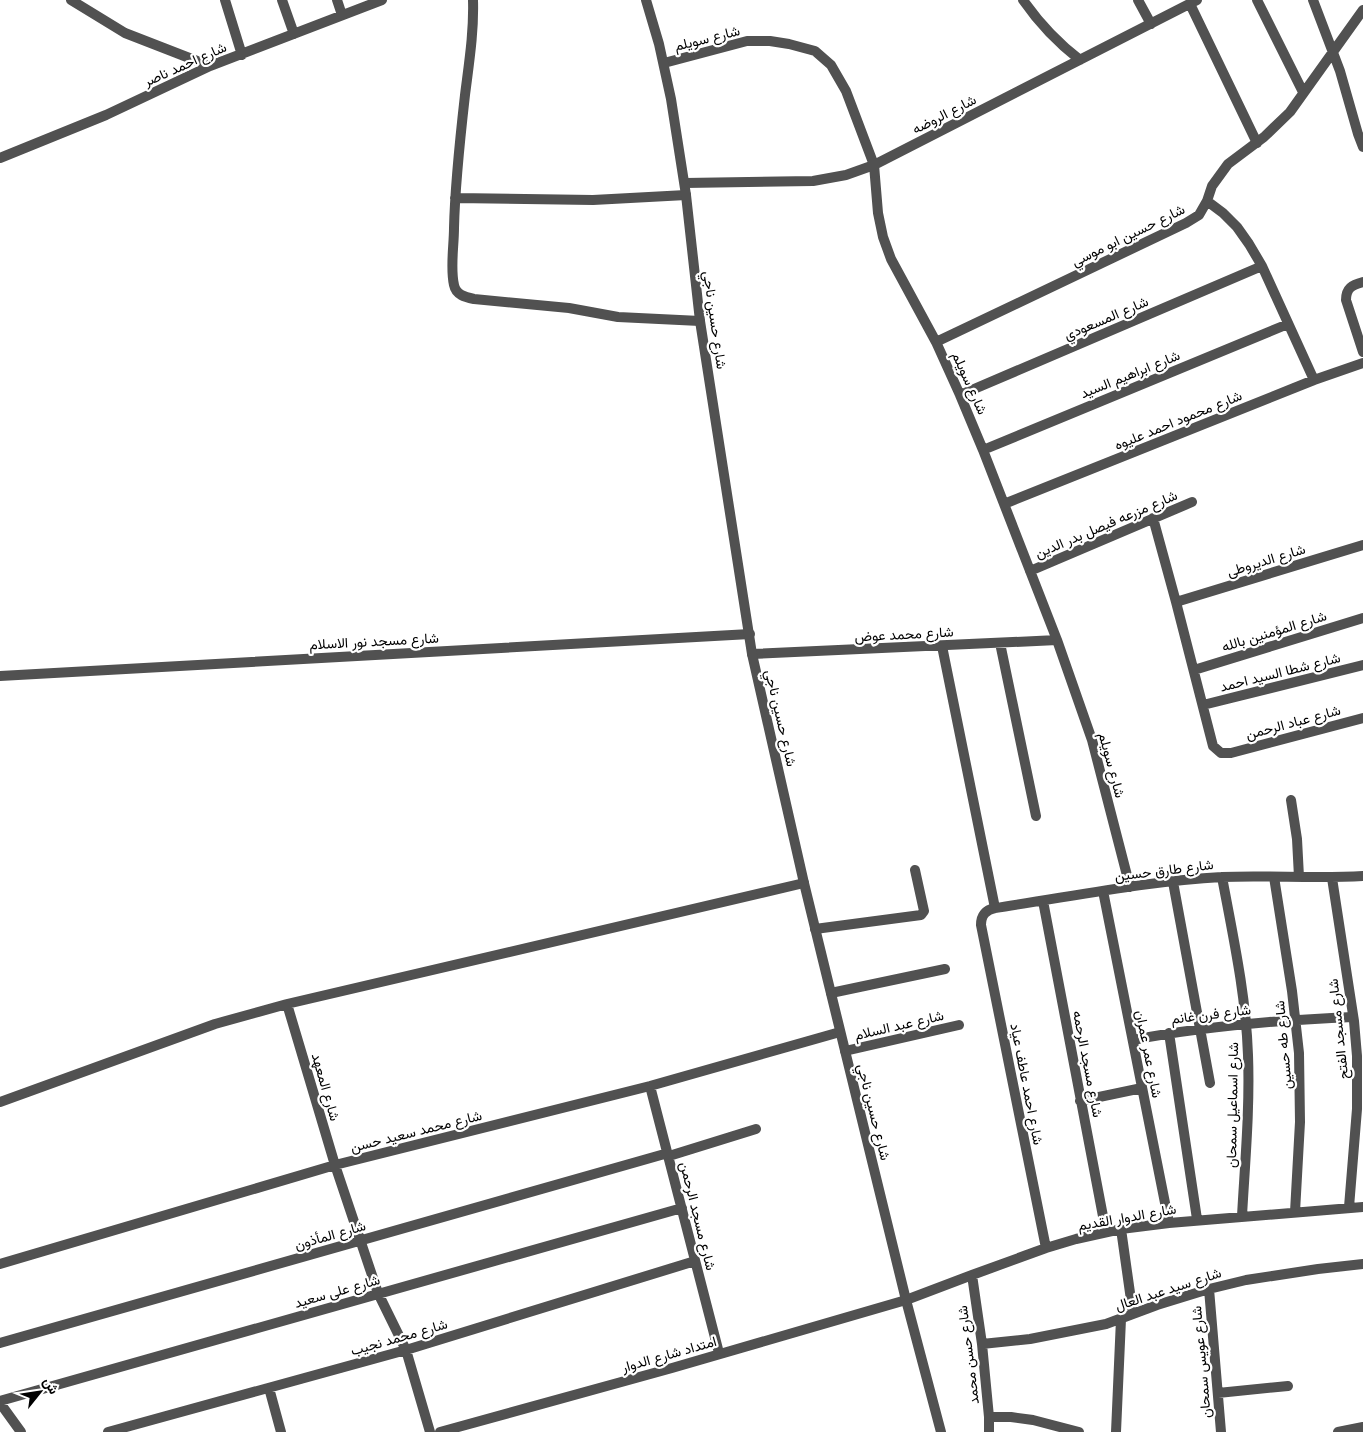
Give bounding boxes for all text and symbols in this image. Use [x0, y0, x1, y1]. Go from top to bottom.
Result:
street label: شارع سويلم [672, 21, 742, 57]
street label: شارع احمد ناصر [140, 38, 230, 92]
street label: شارع الروضه [909, 90, 980, 140]
street label: شارع حسين ابو موسي [1068, 200, 1189, 273]
street label: شارع حسين ناجي [696, 270, 731, 371]
street label: شارع المسعودي [1061, 292, 1152, 347]
street label: شارع ابراهيم السيد [1077, 346, 1183, 404]
street label: شارع سويلم [946, 349, 992, 418]
street label: شارع محمود احمد عليوه [1112, 386, 1245, 456]
street label: شارع مزرعه فيصل بدر الدين [1032, 486, 1181, 564]
street label: شارع الديروطى [1225, 540, 1308, 582]
street label: شارع المؤمنين بالله [1219, 607, 1329, 657]
street label: شارع محمد عوض [854, 622, 954, 648]
street label: شارع مسجد نور الاسلام [309, 629, 439, 655]
street label: شارع شطا السيد احمد [1218, 648, 1343, 698]
street label: شارع حسين ناجي [758, 668, 801, 769]
street label: شارع عباد الرحمن [1244, 701, 1343, 745]
street label: شارع سويلم [1093, 730, 1129, 800]
street label: شارع طارق حسين [1114, 855, 1215, 887]
street label: شارع مسجد الفتح [1324, 978, 1354, 1080]
street label: شارع فرن غانم [1170, 1000, 1252, 1030]
street label: شارع طه حسين [1270, 1000, 1298, 1090]
street label: شارع عبد السلام [853, 1006, 946, 1046]
street label: شارع مسجد الرحمه [1067, 1009, 1107, 1119]
street label: شارع عمر عمران [1130, 1009, 1166, 1100]
street label: شارع احمد عاطف عياد [1004, 1022, 1048, 1147]
street label: شارع اسماعيل سمحان [1222, 1042, 1244, 1168]
street label: شارع المعهد [306, 1051, 344, 1124]
street label: شارع حسين ناجي [850, 1062, 895, 1163]
street label: شارع محمد سعيد حسن [348, 1106, 484, 1158]
street label: شارع مسجد الرحمن [674, 1160, 720, 1273]
street label: شارع الدوار القديم [1076, 1199, 1178, 1236]
street label: شارع المأذون [292, 1216, 368, 1256]
street label: شارع سيد عبد العال [1113, 1263, 1224, 1317]
street label: شارع على سعيد [292, 1270, 382, 1314]
street label: شارع حسن محمد [953, 1304, 985, 1406]
street label: شارع عويس سمحان [1187, 1305, 1217, 1419]
street label: شارع محمد نجيب [349, 1315, 450, 1361]
street label: امتداد شارع الدوار [619, 1332, 719, 1378]
north arrow [15, 1367, 65, 1417]
text: ش [39, 1374, 63, 1397]

